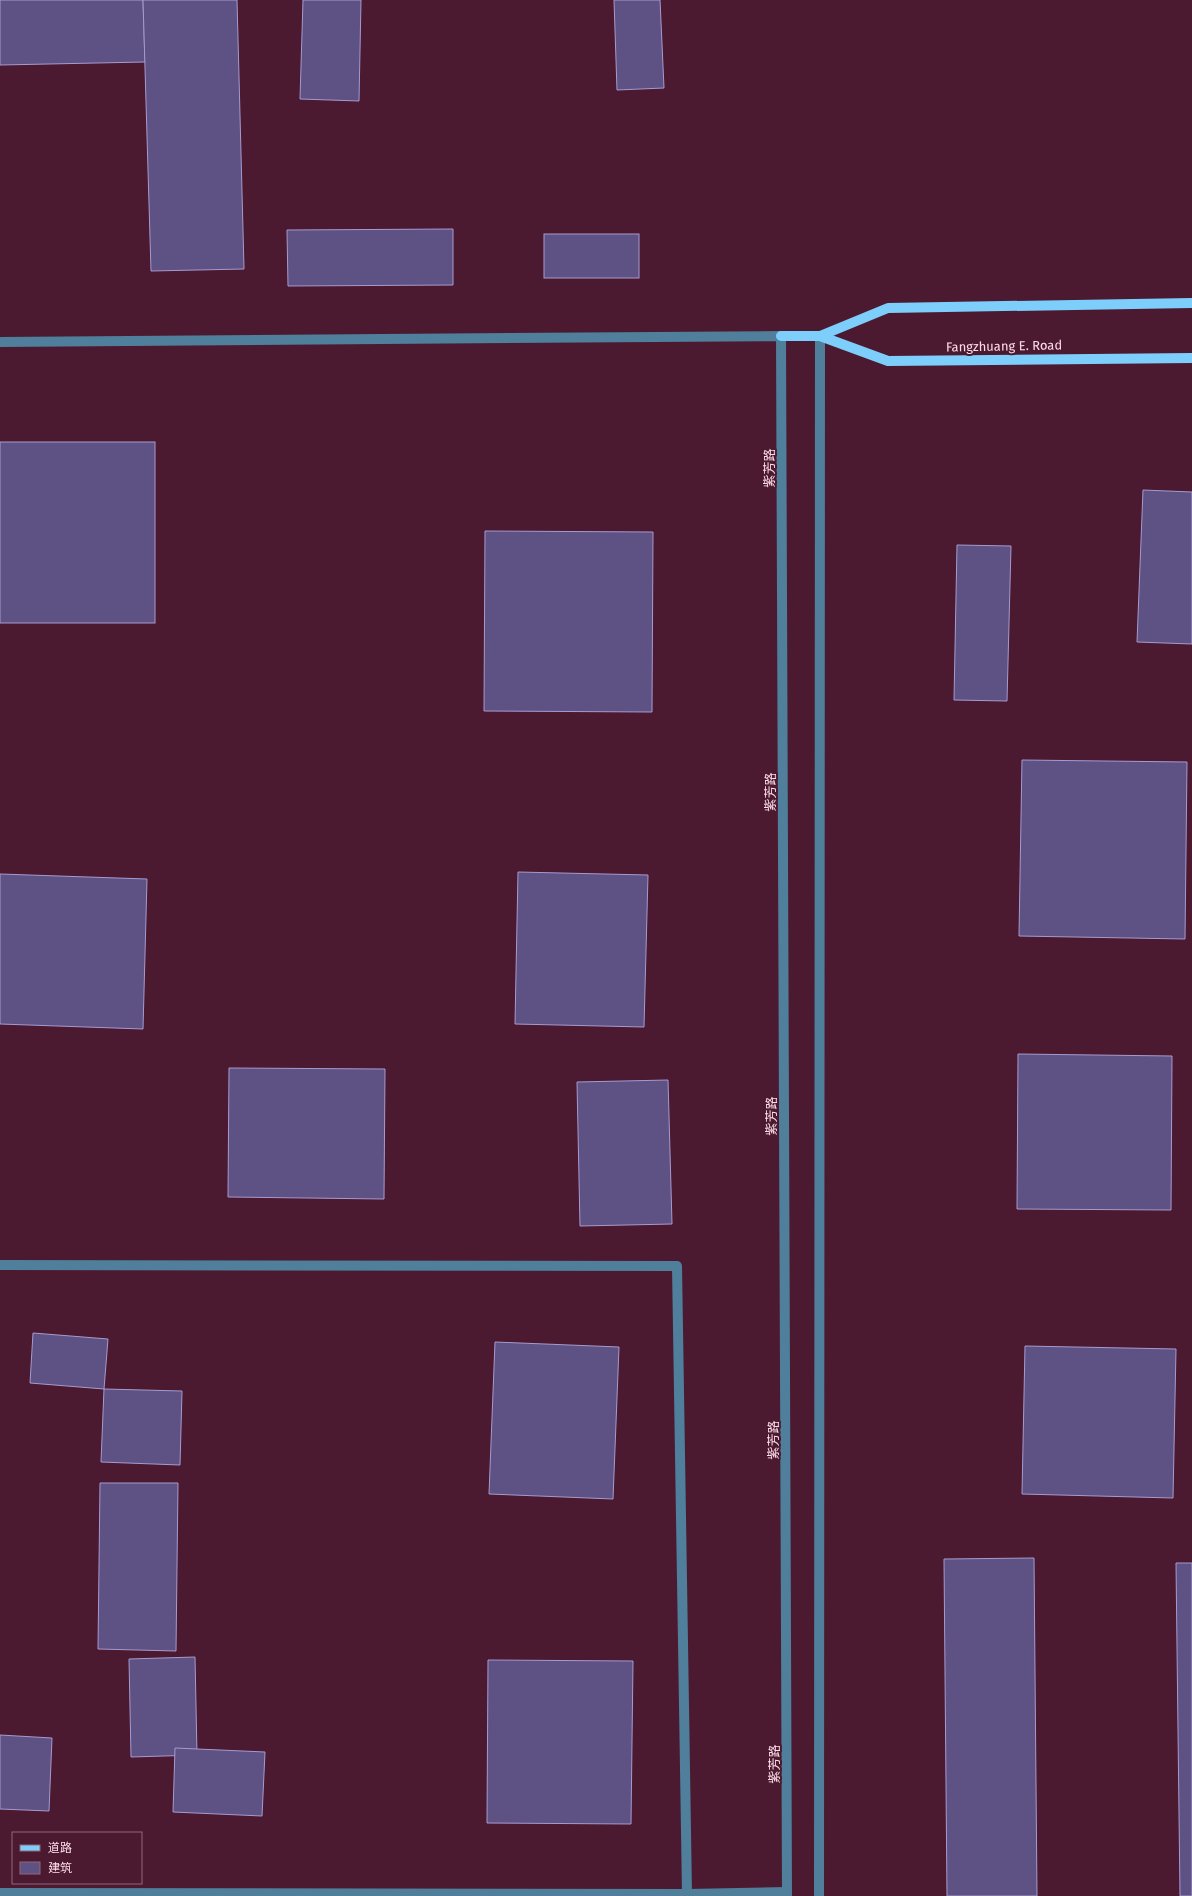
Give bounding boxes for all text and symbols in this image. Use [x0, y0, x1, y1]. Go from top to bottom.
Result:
street label: Fangzhuang E. Road [946, 337, 1062, 355]
street label: 紫芳路 [762, 448, 777, 488]
street label: 紫芳路 [763, 772, 778, 812]
street label: 紫芳路 [764, 1096, 779, 1136]
street label: 紫芳路 [766, 1420, 781, 1460]
street label: 紫芳路 [767, 1744, 782, 1784]
legend [12, 1832, 142, 1884]
text: 道路 [48, 1841, 72, 1855]
text: 建筑 [48, 1861, 72, 1875]

